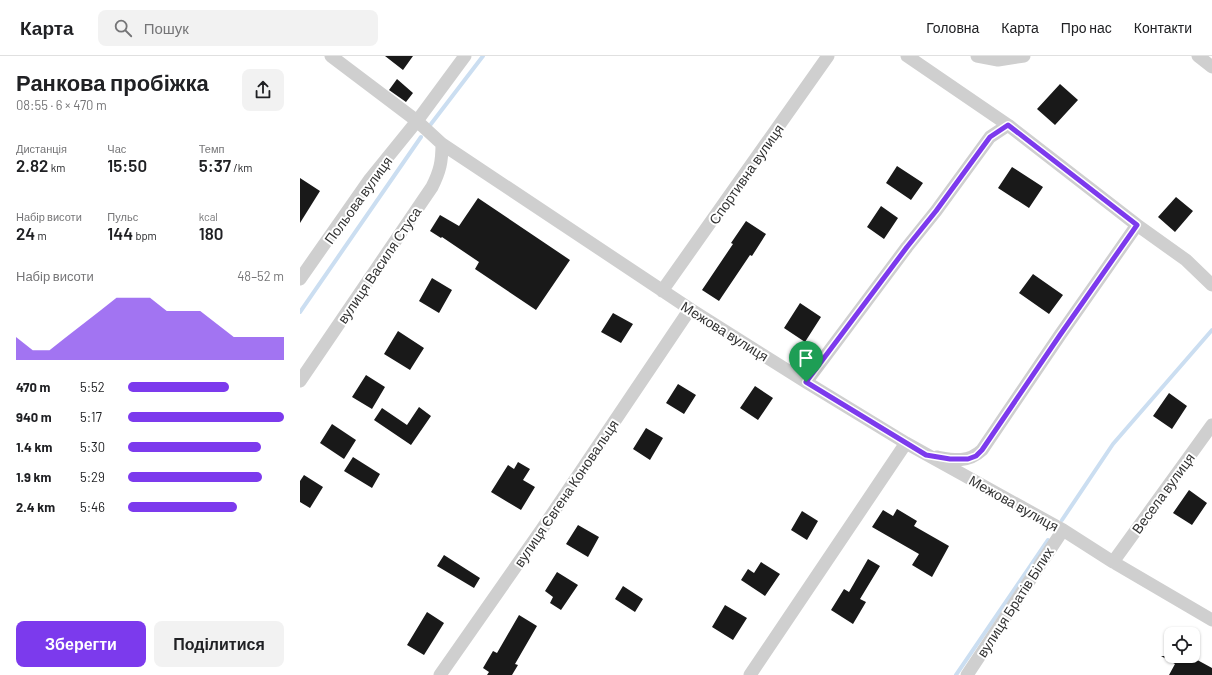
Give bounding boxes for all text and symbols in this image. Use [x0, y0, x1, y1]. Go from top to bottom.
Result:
search box [98, 10, 378, 46]
text: Карта [20, 16, 74, 39]
icon: search [112, 17, 134, 39]
text: Пошук [144, 19, 189, 37]
text: Головна [926, 19, 979, 36]
text: Карта [1001, 19, 1039, 36]
text: Про нас [1061, 19, 1112, 36]
text: Контакти [1134, 19, 1192, 36]
text: Ранкова пробіжка [16, 69, 209, 95]
button: share [242, 69, 284, 111]
text: 08:55 · 6 × 470 m [16, 97, 107, 113]
street label: Спортивна вулиця [705, 121, 787, 227]
text: Дистанція [16, 142, 67, 155]
text: Час [107, 142, 126, 155]
text: Темп [199, 142, 224, 155]
street label: Польова вулиця [321, 153, 395, 247]
text: 2.82 [16, 155, 48, 175]
text: 15:50 [107, 155, 147, 175]
text: 5:37 [199, 155, 231, 175]
text: km [48, 161, 65, 174]
text: /km [231, 161, 252, 174]
street label: вулиця Василя Стуса [334, 203, 424, 327]
text: Набір висоти [16, 210, 82, 223]
text: Пульс [107, 210, 138, 223]
text: kcal [199, 210, 218, 223]
text: 24 [16, 223, 35, 243]
text: 144 [107, 223, 133, 243]
text: 180 [199, 223, 223, 243]
text: m [35, 229, 47, 242]
text: bpm [133, 229, 157, 242]
text: Набір висоти [16, 268, 94, 284]
text: 48–52 m [237, 268, 284, 284]
street label: Межова вулиця [678, 297, 772, 365]
pin [789, 341, 823, 382]
icon: arrive [795, 347, 817, 369]
text: 470 m [16, 379, 50, 395]
text: 5:52 [80, 379, 105, 395]
text: 940 m [16, 409, 52, 425]
text: 5:17 [80, 409, 102, 425]
street label: вулиця Євгена Коновальця [510, 416, 622, 570]
text: 1.4 km [16, 439, 52, 455]
text: 5:30 [80, 439, 105, 455]
street label: Весела вулиця [1128, 449, 1198, 537]
text: 1.9 km [16, 469, 51, 485]
text: 5:29 [80, 469, 105, 485]
street label: Межова вулиця [966, 471, 1062, 535]
text: 2.4 km [16, 499, 55, 515]
text: 5:46 [80, 499, 105, 515]
street label: вулиця Братів Білих [973, 544, 1057, 660]
button: Зберегти [16, 621, 146, 667]
button: Поділитися [154, 621, 284, 667]
map controls [1164, 627, 1200, 663]
button: locate [1164, 627, 1200, 663]

